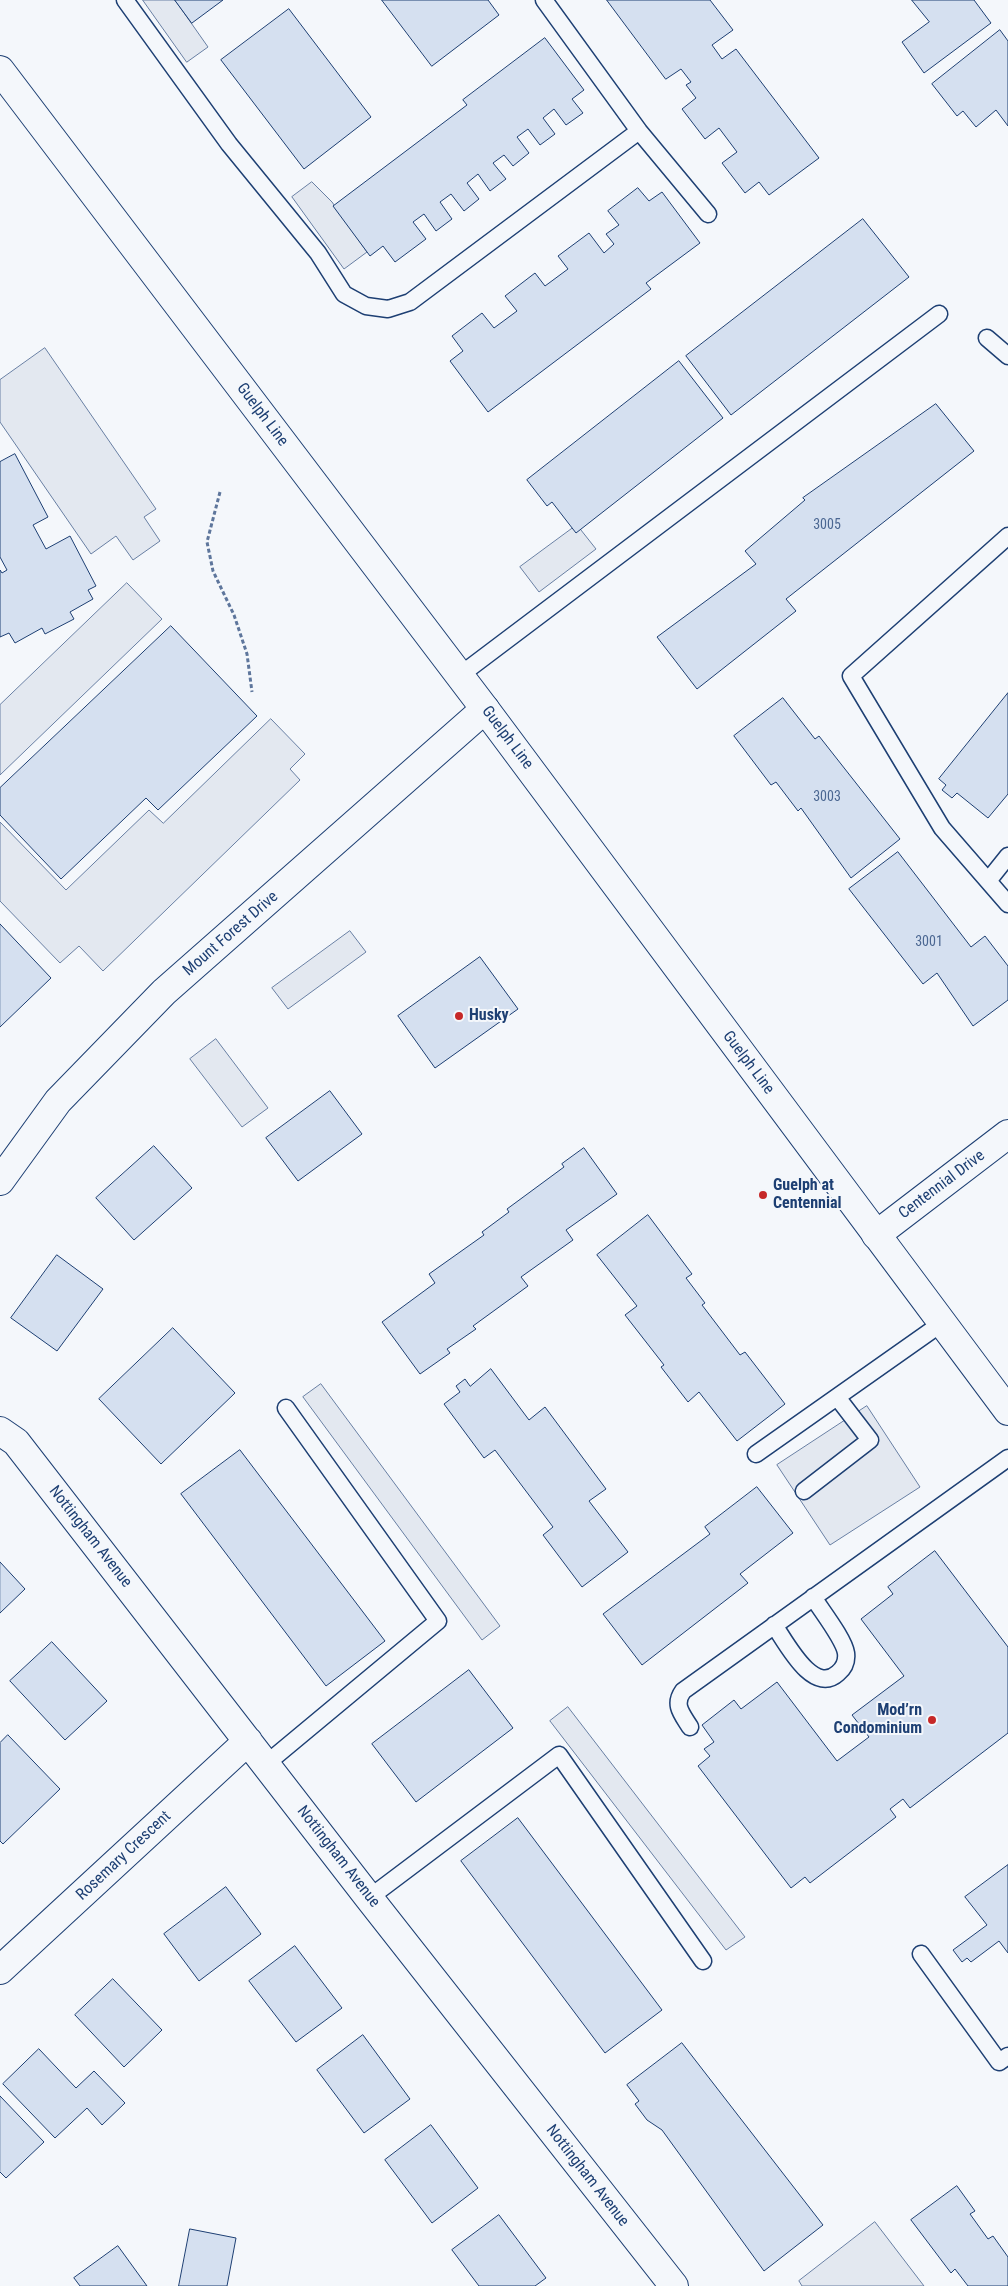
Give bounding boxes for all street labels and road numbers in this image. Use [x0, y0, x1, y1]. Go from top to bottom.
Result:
street label: Guelph Line [232, 380, 292, 450]
street label: Guelph Line [477, 703, 537, 773]
street label: Mount Forest Drive [180, 888, 282, 980]
street label: Guelph Line [718, 1028, 778, 1098]
street label: Centennial Drive [895, 1146, 989, 1224]
street label: Nottingham Avenue [44, 1482, 136, 1592]
street label: Nottingham Avenue [292, 1802, 384, 1912]
street label: Rosemary Crescent [73, 1807, 175, 1905]
street label: Nottingham Avenue [541, 2121, 633, 2231]

